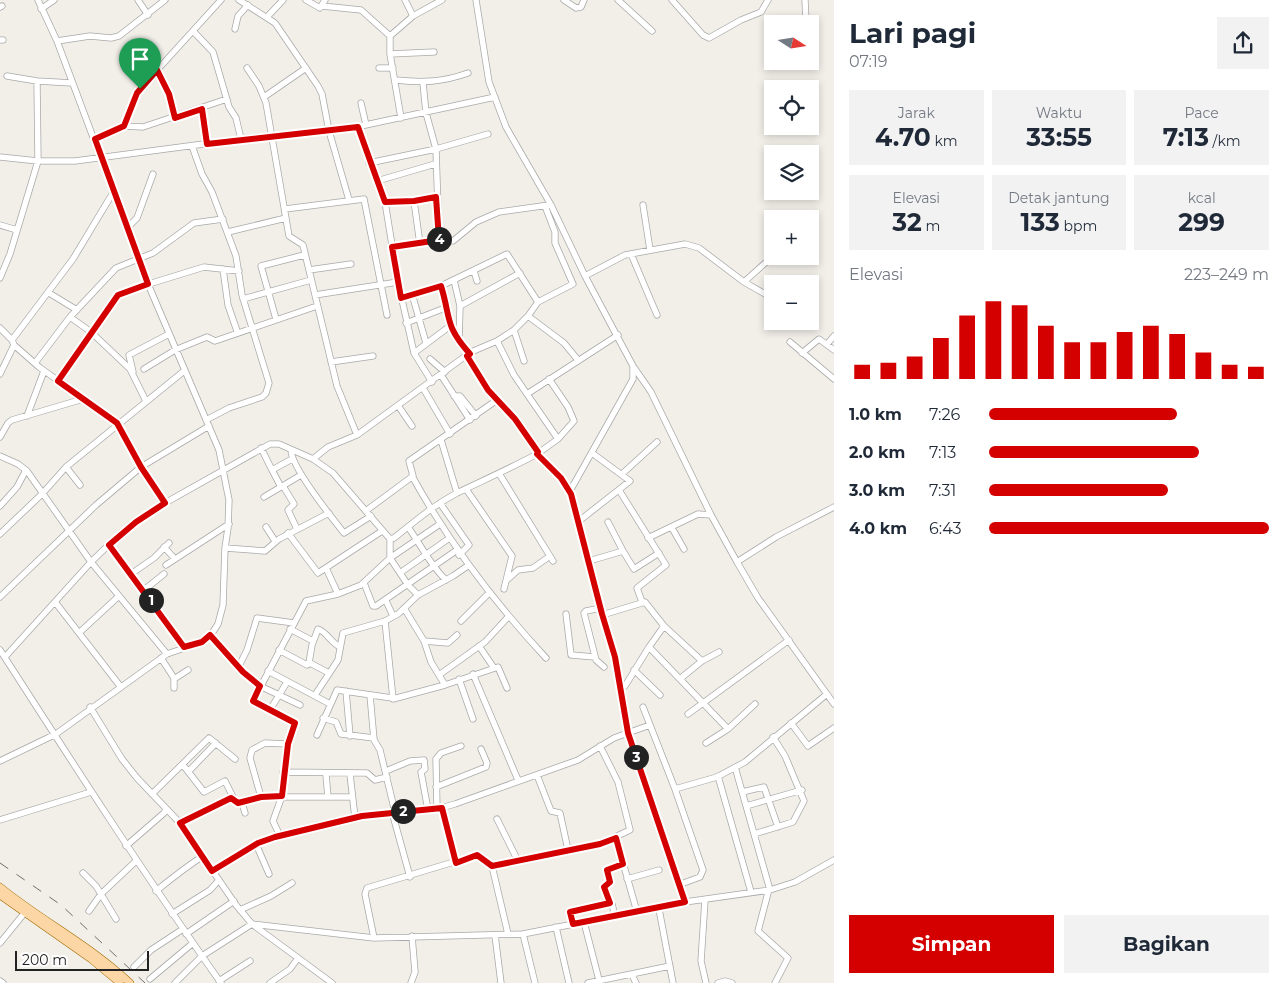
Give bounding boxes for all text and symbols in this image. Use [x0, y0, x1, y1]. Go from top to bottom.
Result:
north arrow [764, 15, 819, 70]
map controls [764, 15, 819, 330]
text: Lari pagi [849, 16, 976, 50]
button: share [1217, 17, 1269, 69]
pin [119, 38, 161, 89]
icon: arrive [126, 45, 154, 73]
text: 07:19 [849, 52, 888, 71]
button: locate [764, 80, 819, 135]
text: Jarak [898, 104, 935, 122]
text: Waktu [1036, 104, 1082, 122]
text: Pace [1185, 104, 1219, 122]
text: 4.70 [875, 122, 931, 152]
text: 33:55 [1026, 122, 1092, 152]
text: 7:13 [1163, 122, 1209, 152]
text: km [931, 132, 958, 150]
text: /km [1209, 132, 1241, 150]
button: layers [764, 145, 819, 200]
text: Elevasi [893, 189, 940, 207]
text: Detak jantung [1008, 189, 1110, 207]
text: kcal [1188, 189, 1216, 207]
text: 32 [892, 207, 922, 237]
text: 133 [1021, 207, 1060, 237]
text: 299 [1178, 207, 1225, 237]
button: + [764, 210, 819, 265]
text: m [922, 217, 940, 235]
text: bpm [1060, 217, 1097, 235]
pin: 4 [426, 226, 452, 252]
text: 4 [435, 230, 444, 248]
text: Elevasi [849, 265, 903, 284]
text: 223–249 m [1184, 265, 1269, 284]
button: − [764, 275, 819, 330]
text: 1.0 km [849, 405, 902, 424]
text: 7:26 [929, 405, 960, 424]
text: 2.0 km [849, 443, 905, 462]
text: 7:13 [929, 443, 956, 462]
text: 3.0 km [849, 481, 905, 500]
text: 7:31 [929, 481, 956, 500]
text: 4.0 km [849, 519, 907, 538]
text: 6:43 [929, 519, 962, 538]
pin: 1 [138, 588, 164, 612]
text: 1 [149, 591, 154, 609]
pin: 3 [624, 744, 648, 770]
text: 3 [632, 748, 641, 766]
pin: 2 [390, 798, 416, 824]
text: 2 [399, 802, 408, 820]
button: Simpan [849, 915, 1054, 973]
button: Bagikan [1064, 915, 1269, 973]
scale bar [15, 948, 149, 971]
text: 200 m [22, 951, 67, 969]

